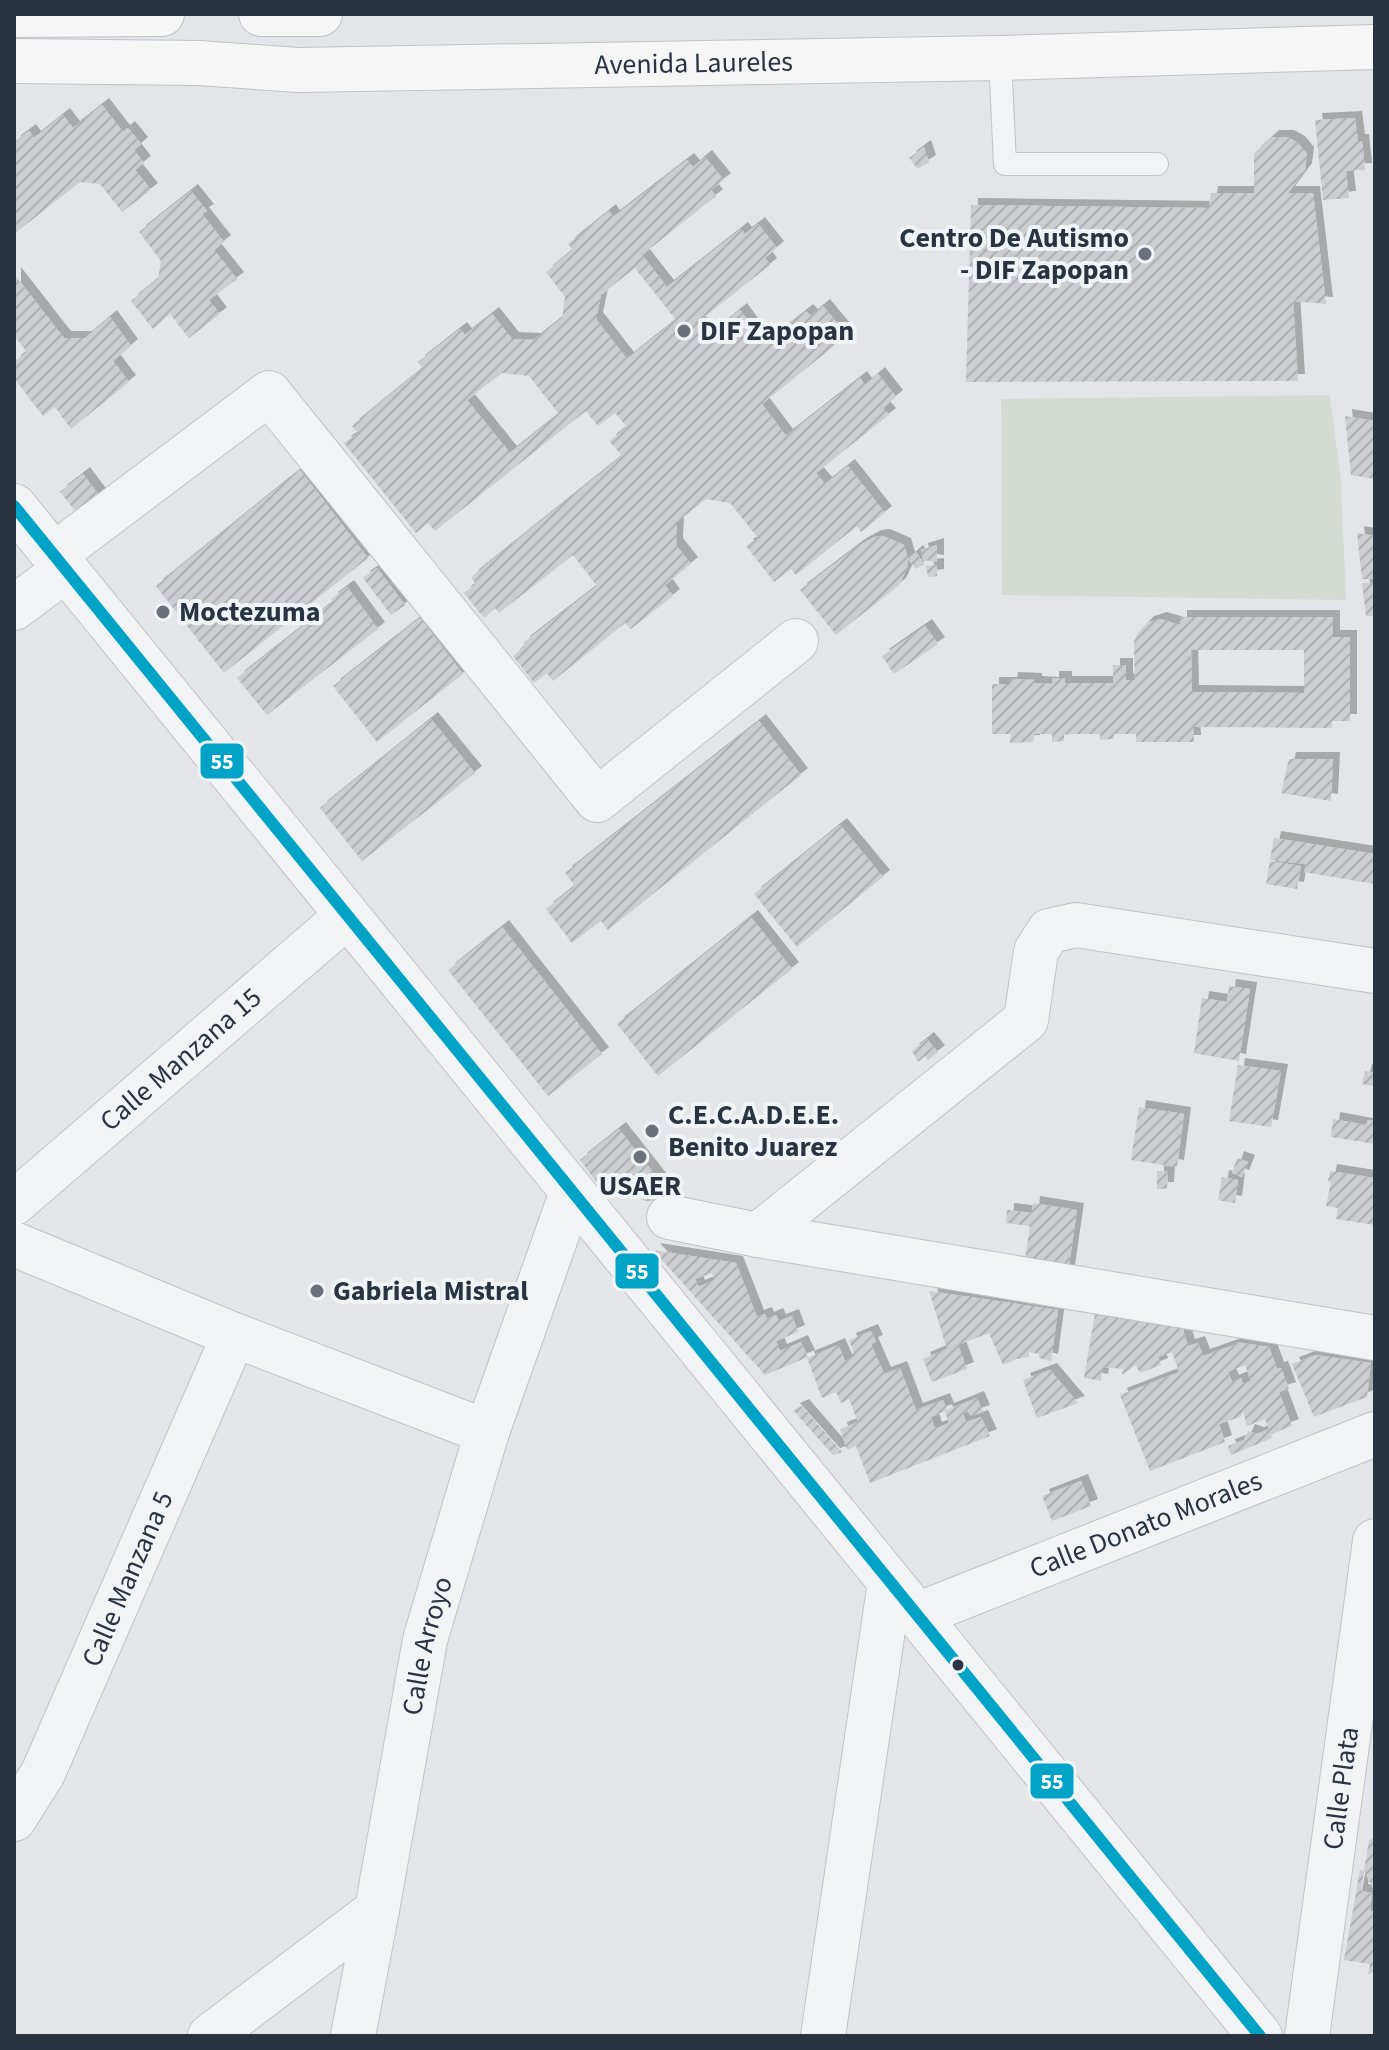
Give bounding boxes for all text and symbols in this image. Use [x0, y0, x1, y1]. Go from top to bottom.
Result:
street label: Avenida Laureles [594, 42, 793, 85]
place label: Centro De Autismo - DIF Zapopan [899, 218, 1129, 290]
marker: Centro De Autismo - DIF Zapopan [1136, 245, 1154, 263]
place label: DIF Zapopan [700, 311, 854, 351]
marker: DIF Zapopan [675, 322, 693, 340]
place label: Moctezuma [179, 592, 320, 632]
marker: Moctezuma [154, 603, 172, 621]
line badge: 55 [199, 742, 245, 780]
text: 55 [210, 746, 234, 778]
street label: Calle Manzana 15 [91, 978, 270, 1140]
place label: C.E.C.A.D.E.E. Benito Juarez [668, 1095, 839, 1167]
marker: C.E.C.A.D.E.E. Benito Juarez [643, 1122, 661, 1140]
marker: USAER [631, 1148, 649, 1166]
place label: USAER [599, 1166, 681, 1206]
line badge: 55 [614, 1252, 660, 1290]
text: 55 [625, 1256, 649, 1288]
place label: Gabriela Mistral [333, 1271, 528, 1311]
marker: Gabriela Mistral [308, 1282, 326, 1300]
street label: Calle Donato Morales [1024, 1461, 1268, 1589]
street label: Calle Manzana 5 [72, 1485, 184, 1673]
street label: Calle Arroyo [392, 1572, 463, 1719]
unlabelled marker [950, 1657, 966, 1673]
street label: Calle Plata [1313, 1724, 1369, 1852]
line badge: 55 [1029, 1762, 1075, 1800]
text: 55 [1040, 1766, 1064, 1798]

